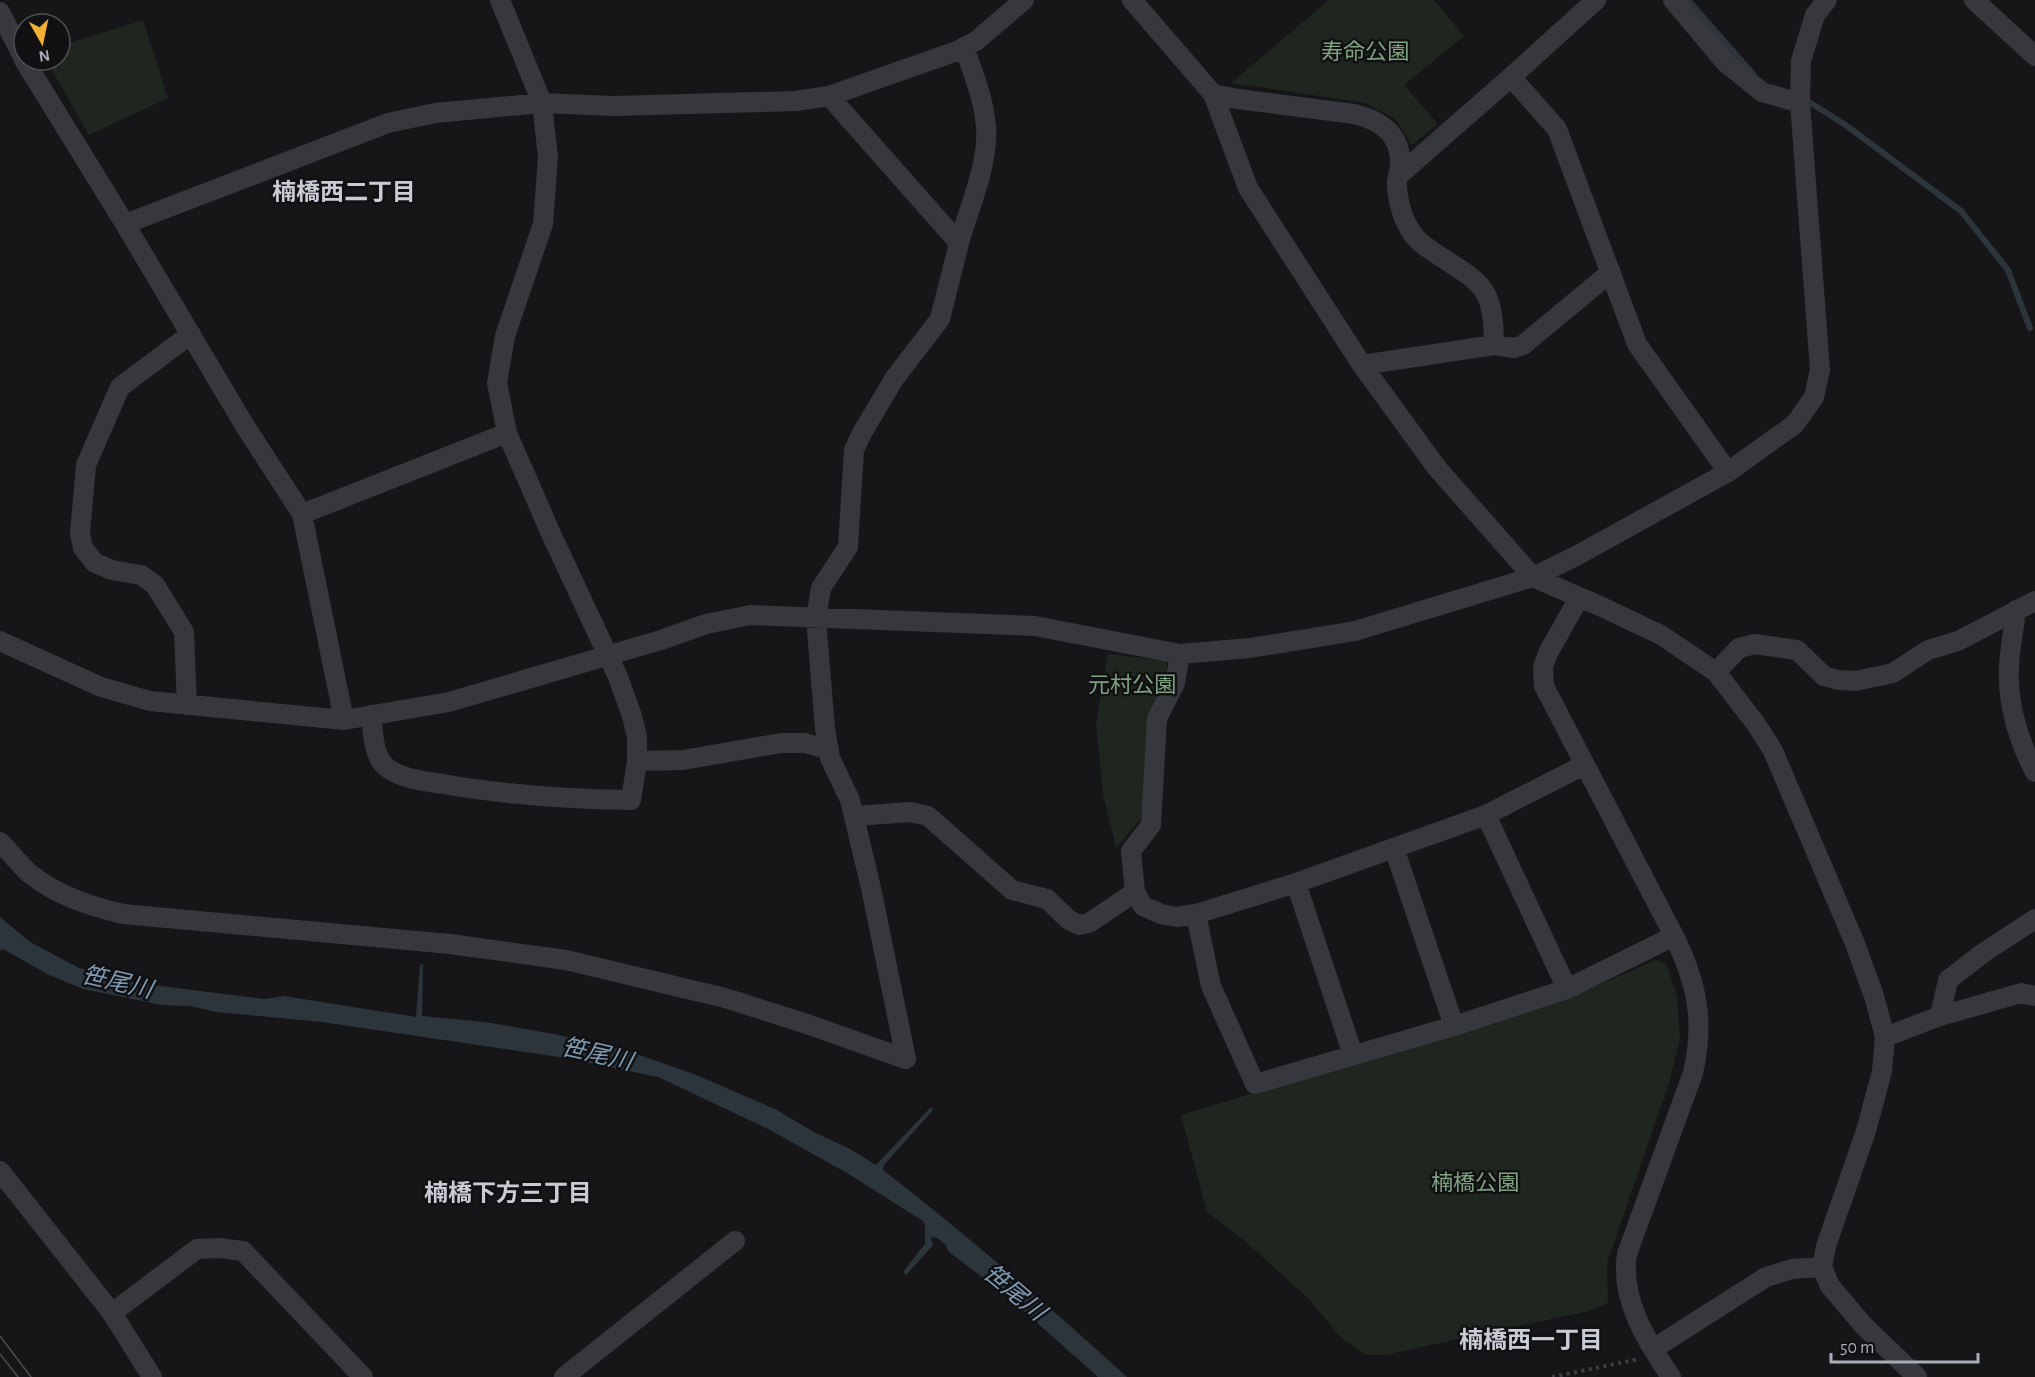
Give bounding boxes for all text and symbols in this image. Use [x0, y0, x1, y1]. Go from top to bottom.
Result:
north arrow [12, 12, 72, 72]
park label: 寿命公園 [1321, 40, 1409, 63]
text: N [37, 47, 51, 65]
district label: 楠橋西二丁目 [272, 179, 416, 205]
park label: 元村公園 [1088, 673, 1176, 696]
water label: 笹尾川 [79, 961, 158, 1003]
water label: 笹尾川 [559, 1033, 638, 1075]
park label: 楠橋公園 [1431, 1171, 1519, 1194]
district label: 楠橋下方三丁目 [424, 1180, 592, 1206]
water label: 笹尾川 [979, 1259, 1053, 1327]
scale bar [1831, 1326, 1978, 1364]
district label: 楠橋西一丁目 [1459, 1327, 1603, 1353]
text: 50 m [1840, 1339, 1874, 1357]

